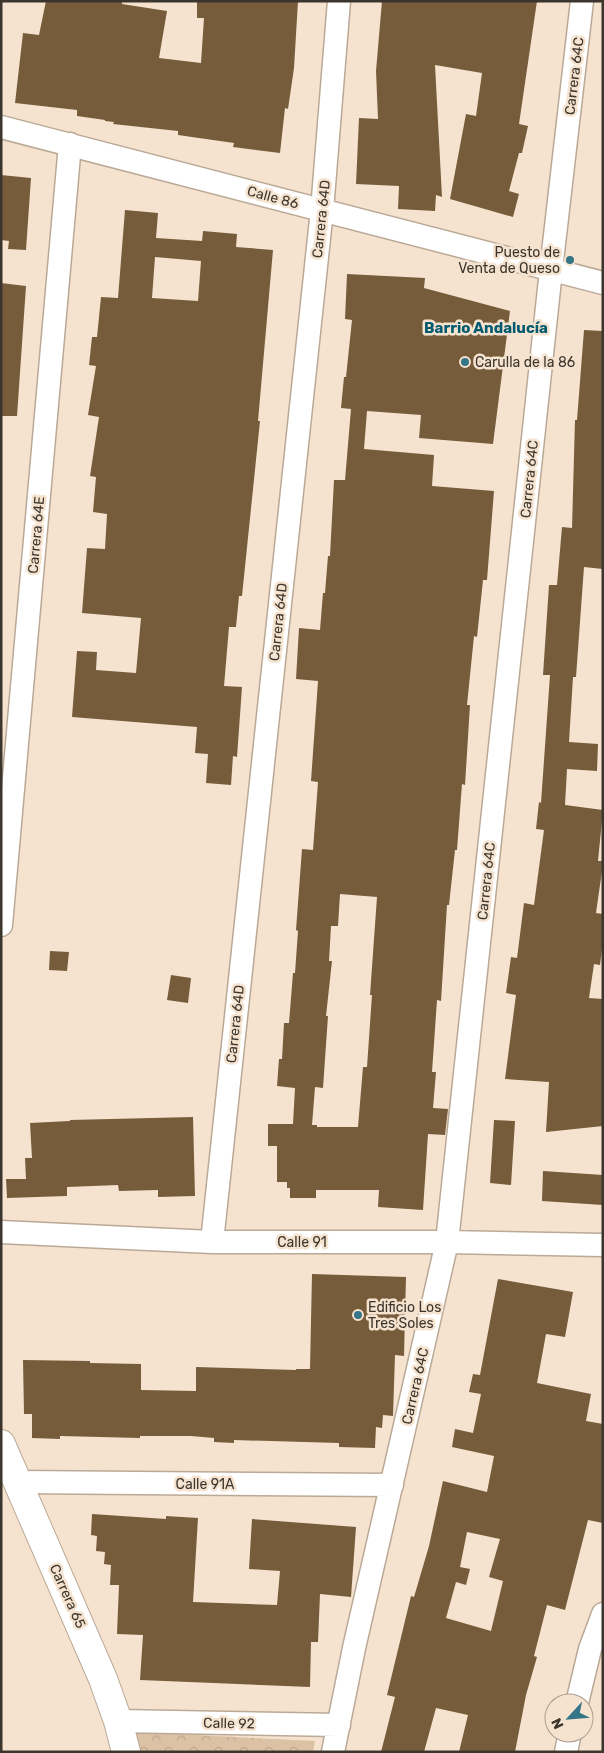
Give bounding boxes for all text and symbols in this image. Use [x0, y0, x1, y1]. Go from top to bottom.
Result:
street label: Carrera 64C [561, 36, 588, 116]
street label: Carrera 64D [309, 179, 334, 259]
street label: Calle 86 [245, 182, 300, 212]
place label: Puesto de Venta de Queso [458, 244, 560, 277]
marker: Puesto de Venta de Queso [564, 254, 576, 266]
district label: Barrio Andalucía [424, 319, 548, 337]
place label: Carulla de la 86 [475, 354, 575, 371]
marker: Carulla de la 86 [459, 356, 471, 368]
street label: Carrera 64C [517, 439, 542, 519]
street label: Carrera 64E [25, 496, 48, 574]
street label: Carrera 64D [266, 582, 291, 662]
street label: Carrera 64C [474, 841, 499, 921]
street label: Carrera 64D [223, 984, 248, 1064]
street label: Calle 91 [277, 1234, 327, 1251]
place label: Edificio Los Tres Soles [368, 1299, 441, 1332]
marker: Edificio Los Tres Soles [352, 1309, 364, 1321]
street label: Carrera 64C [398, 1346, 433, 1426]
street label: Calle 91A [176, 1476, 235, 1493]
street label: Carrera 65 [46, 1561, 89, 1631]
north arrow [544, 1693, 594, 1743]
street label: Calle 92 [203, 1715, 255, 1732]
text: N [548, 1715, 568, 1732]

